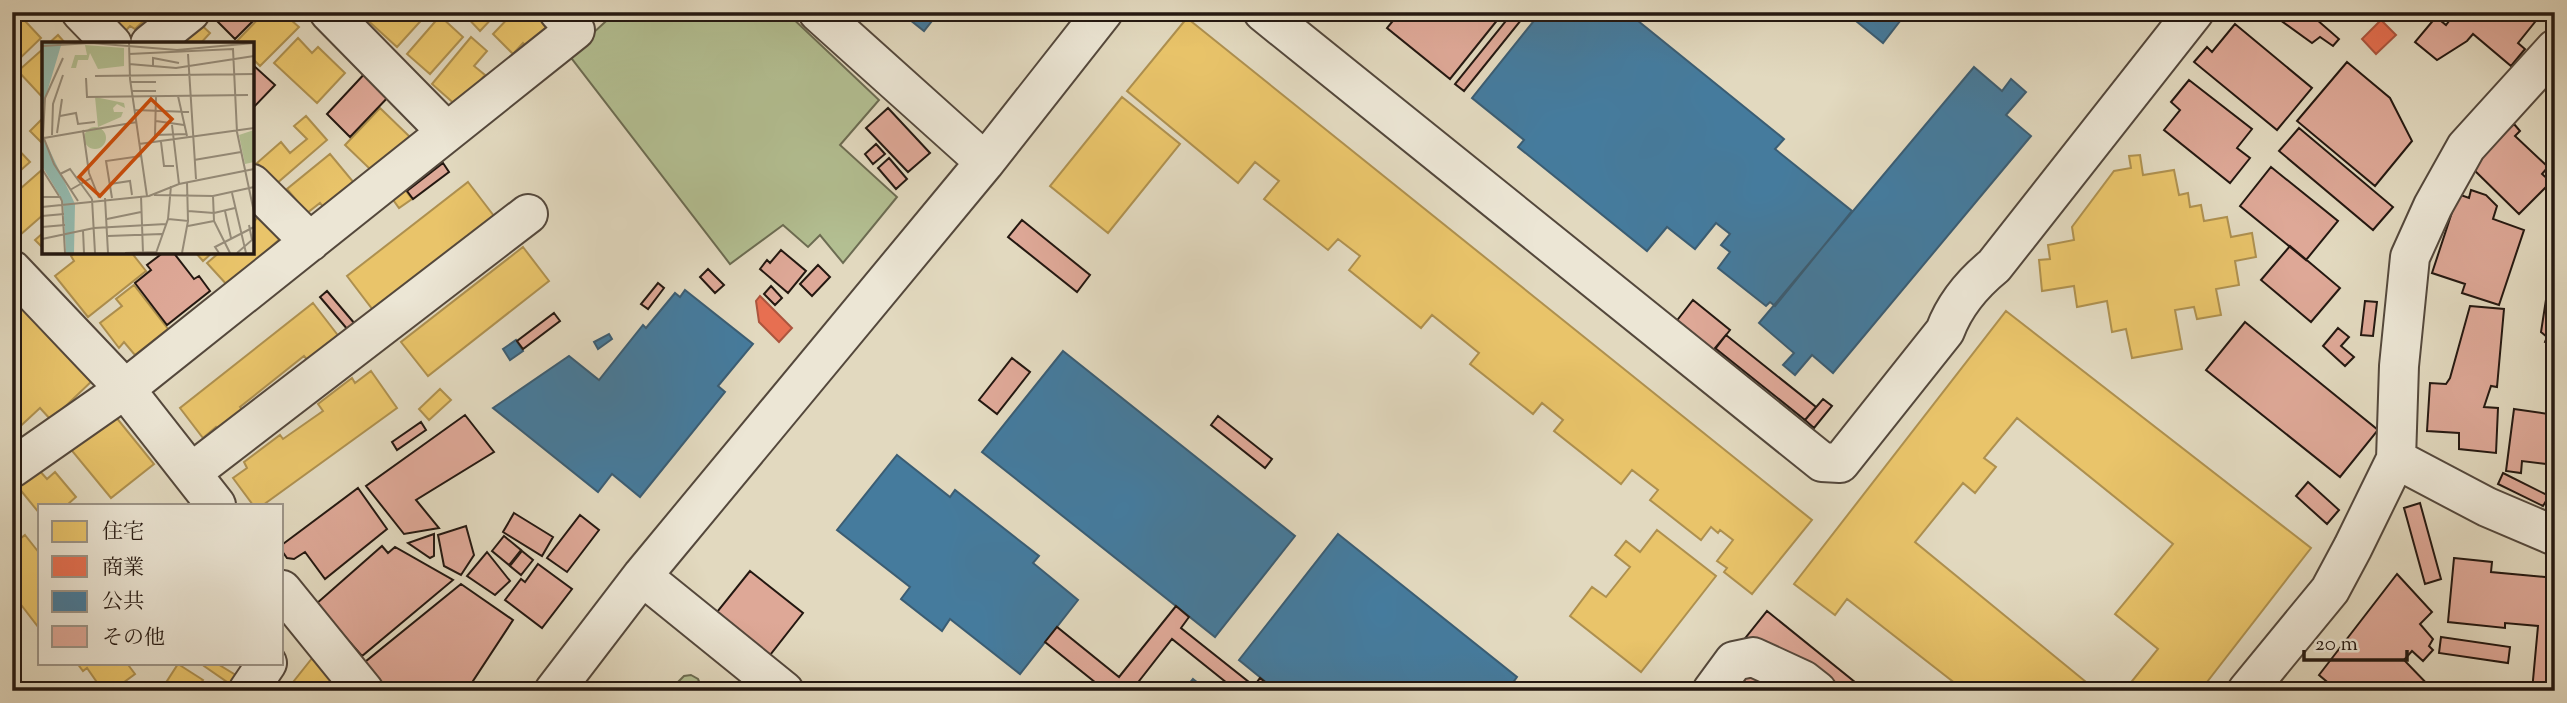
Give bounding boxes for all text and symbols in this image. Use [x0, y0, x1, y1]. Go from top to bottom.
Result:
inset map [42, 42, 254, 254]
legend [38, 504, 284, 664]
text: 住宅 [102, 518, 144, 548]
text: 商業 [102, 554, 144, 584]
text: 公共 [102, 588, 144, 618]
scale bar [2304, 619, 2408, 663]
text: その他 [102, 624, 165, 654]
text: 20 m [2315, 630, 2358, 660]

